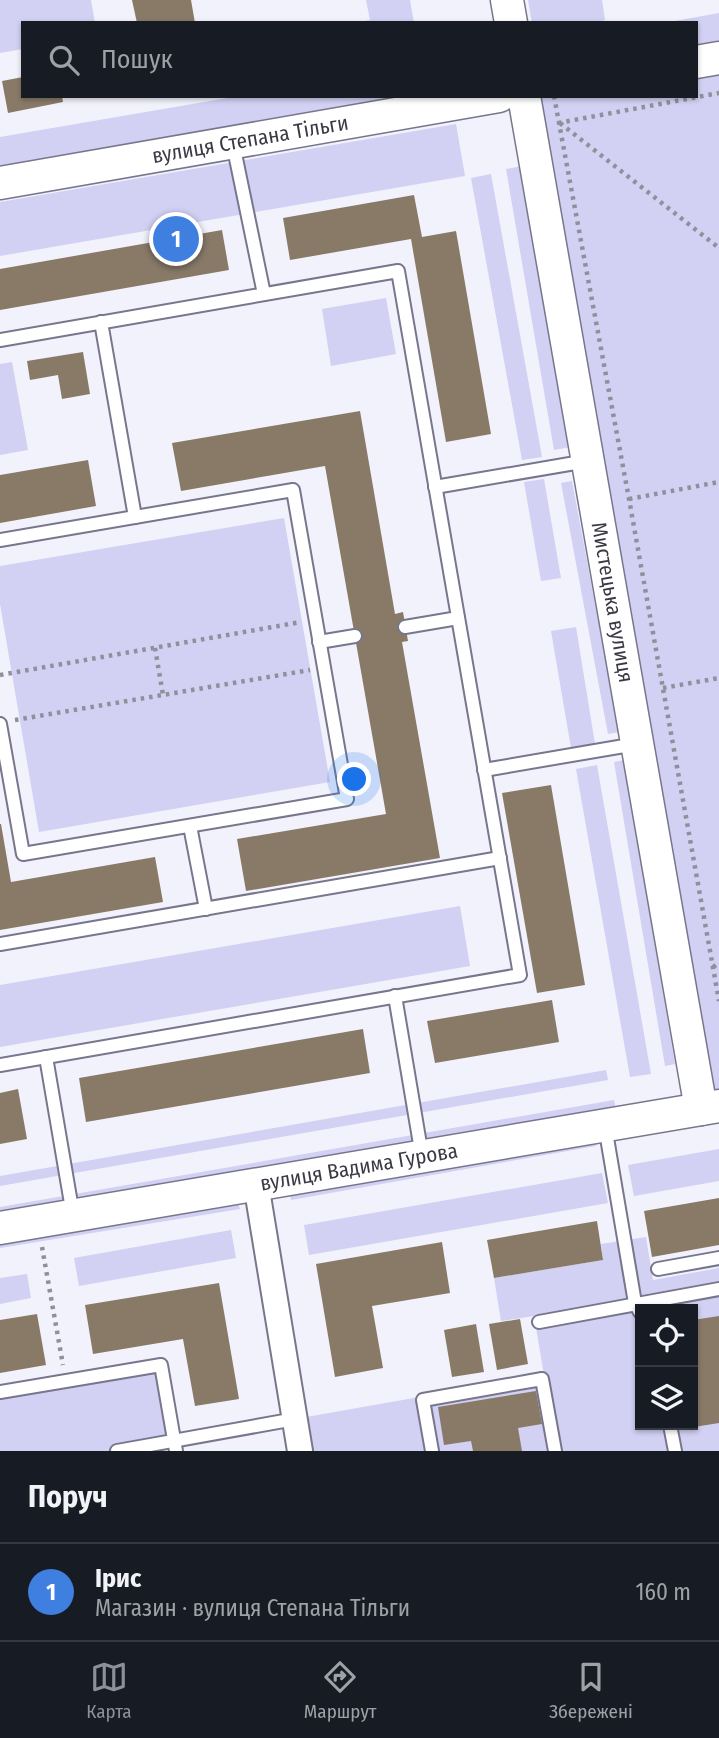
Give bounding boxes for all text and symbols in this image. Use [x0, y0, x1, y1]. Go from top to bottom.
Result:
search box [21, 21, 698, 98]
icon: search [45, 41, 83, 79]
text: Пошук [101, 44, 173, 75]
street label: вулиця Степана Тільги [150, 109, 350, 169]
pin: 1 [153, 213, 199, 265]
street label: Мистецька вулиця [586, 520, 639, 684]
your location [337, 762, 371, 796]
street label: вулиця Вадима Гурова [258, 1138, 460, 1197]
map controls [635, 1304, 698, 1430]
button: locate [635, 1304, 698, 1367]
button: layers [635, 1367, 698, 1430]
text: Поруч [28, 1479, 107, 1515]
text: Ірис [95, 1563, 141, 1594]
text: 1 [46, 1578, 56, 1606]
text: 160 m [636, 1578, 691, 1606]
text: Магазин · вулиця Степана Тільги [95, 1594, 410, 1622]
tab: Карта [86, 1658, 132, 1723]
tab: Маршрут [304, 1658, 377, 1723]
tab: Збережені [549, 1658, 633, 1723]

